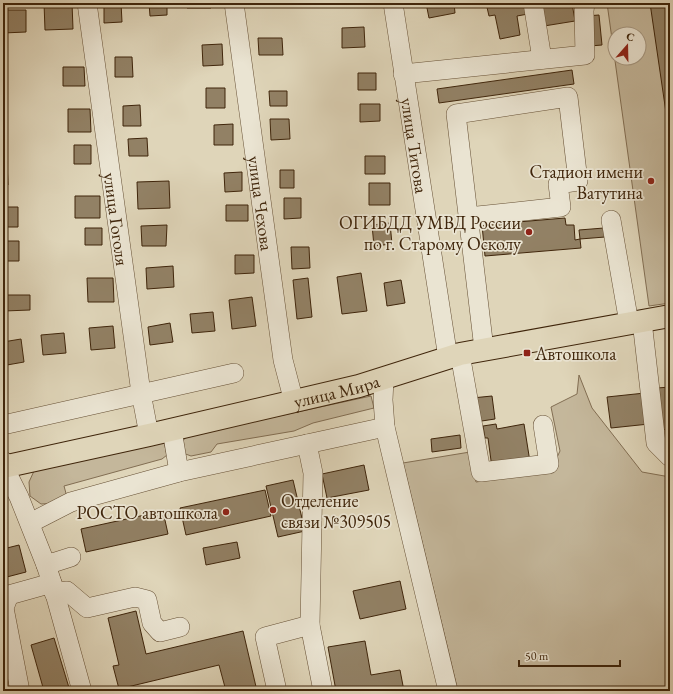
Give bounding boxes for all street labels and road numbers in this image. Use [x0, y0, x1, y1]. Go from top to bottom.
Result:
street label: улица Титова [396, 96, 434, 196]
street label: улица Чехова [244, 154, 279, 253]
street label: улица Гоголя [99, 171, 135, 267]
street label: улица Мира [291, 369, 383, 412]

